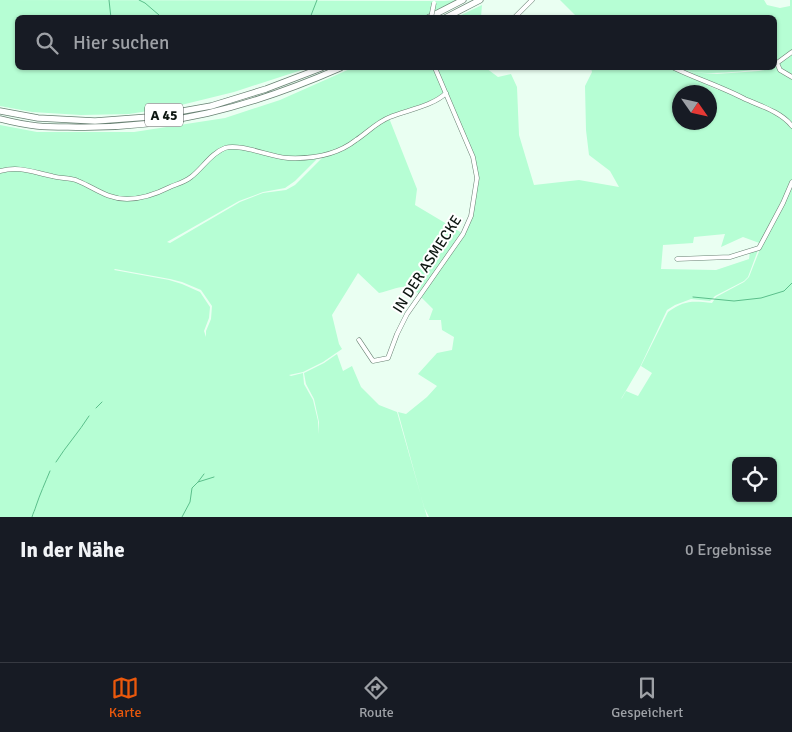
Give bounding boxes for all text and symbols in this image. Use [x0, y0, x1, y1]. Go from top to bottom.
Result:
search box [15, 15, 777, 70]
icon: search [33, 29, 61, 57]
text: Hier suchen [73, 31, 169, 55]
north arrow [672, 85, 717, 130]
road number: A 45 [145, 104, 183, 126]
street label: IN DER ASMECKE [389, 212, 465, 316]
map controls [732, 457, 777, 502]
button: locate [732, 457, 777, 502]
text: In der Nähe [20, 537, 125, 563]
text: 0 Ergebnisse [685, 540, 772, 560]
tab: Karte [109, 674, 141, 721]
tab: Route [359, 674, 394, 721]
tab: Gespeichert [611, 674, 683, 721]

